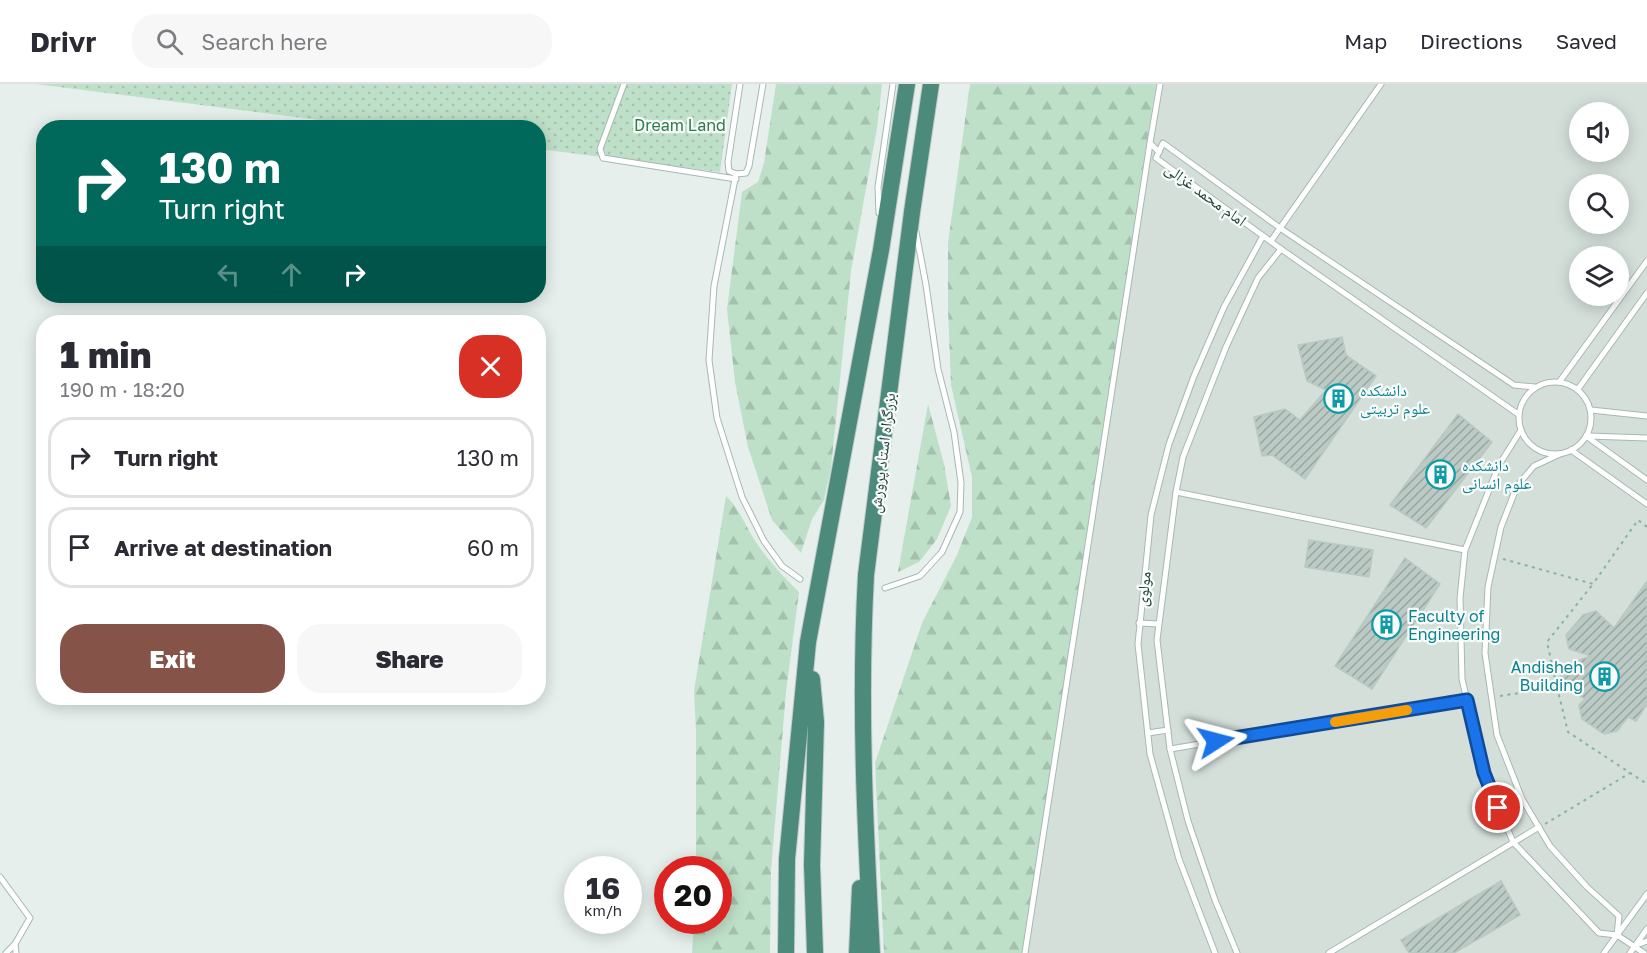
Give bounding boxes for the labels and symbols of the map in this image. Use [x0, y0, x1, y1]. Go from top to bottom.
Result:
park label: Dream Land [634, 115, 726, 135]
street label: امام محمد غزالی [1161, 158, 1251, 231]
place label: دانشکده علوم تربیتی [1360, 380, 1430, 419]
building icon: دانشکده علوم تربیتی [1323, 383, 1355, 415]
street label: بزرگراه استاد پرورش [865, 392, 900, 514]
place label: دانشکده علوم انسانی [1462, 455, 1532, 494]
building icon: دانشکده علوم انسانی [1425, 458, 1457, 490]
street label: مولوی [1131, 570, 1156, 608]
place label: Faculty of Engineering [1408, 606, 1500, 644]
building icon: Faculty of Engineering [1371, 609, 1403, 641]
place label: Andisheh Building [1511, 657, 1583, 695]
building icon: Andisheh Building [1588, 660, 1620, 692]
position arrow [1184, 709, 1248, 773]
pin [1472, 782, 1523, 833]
speed limit sign: 20 [654, 856, 732, 934]

